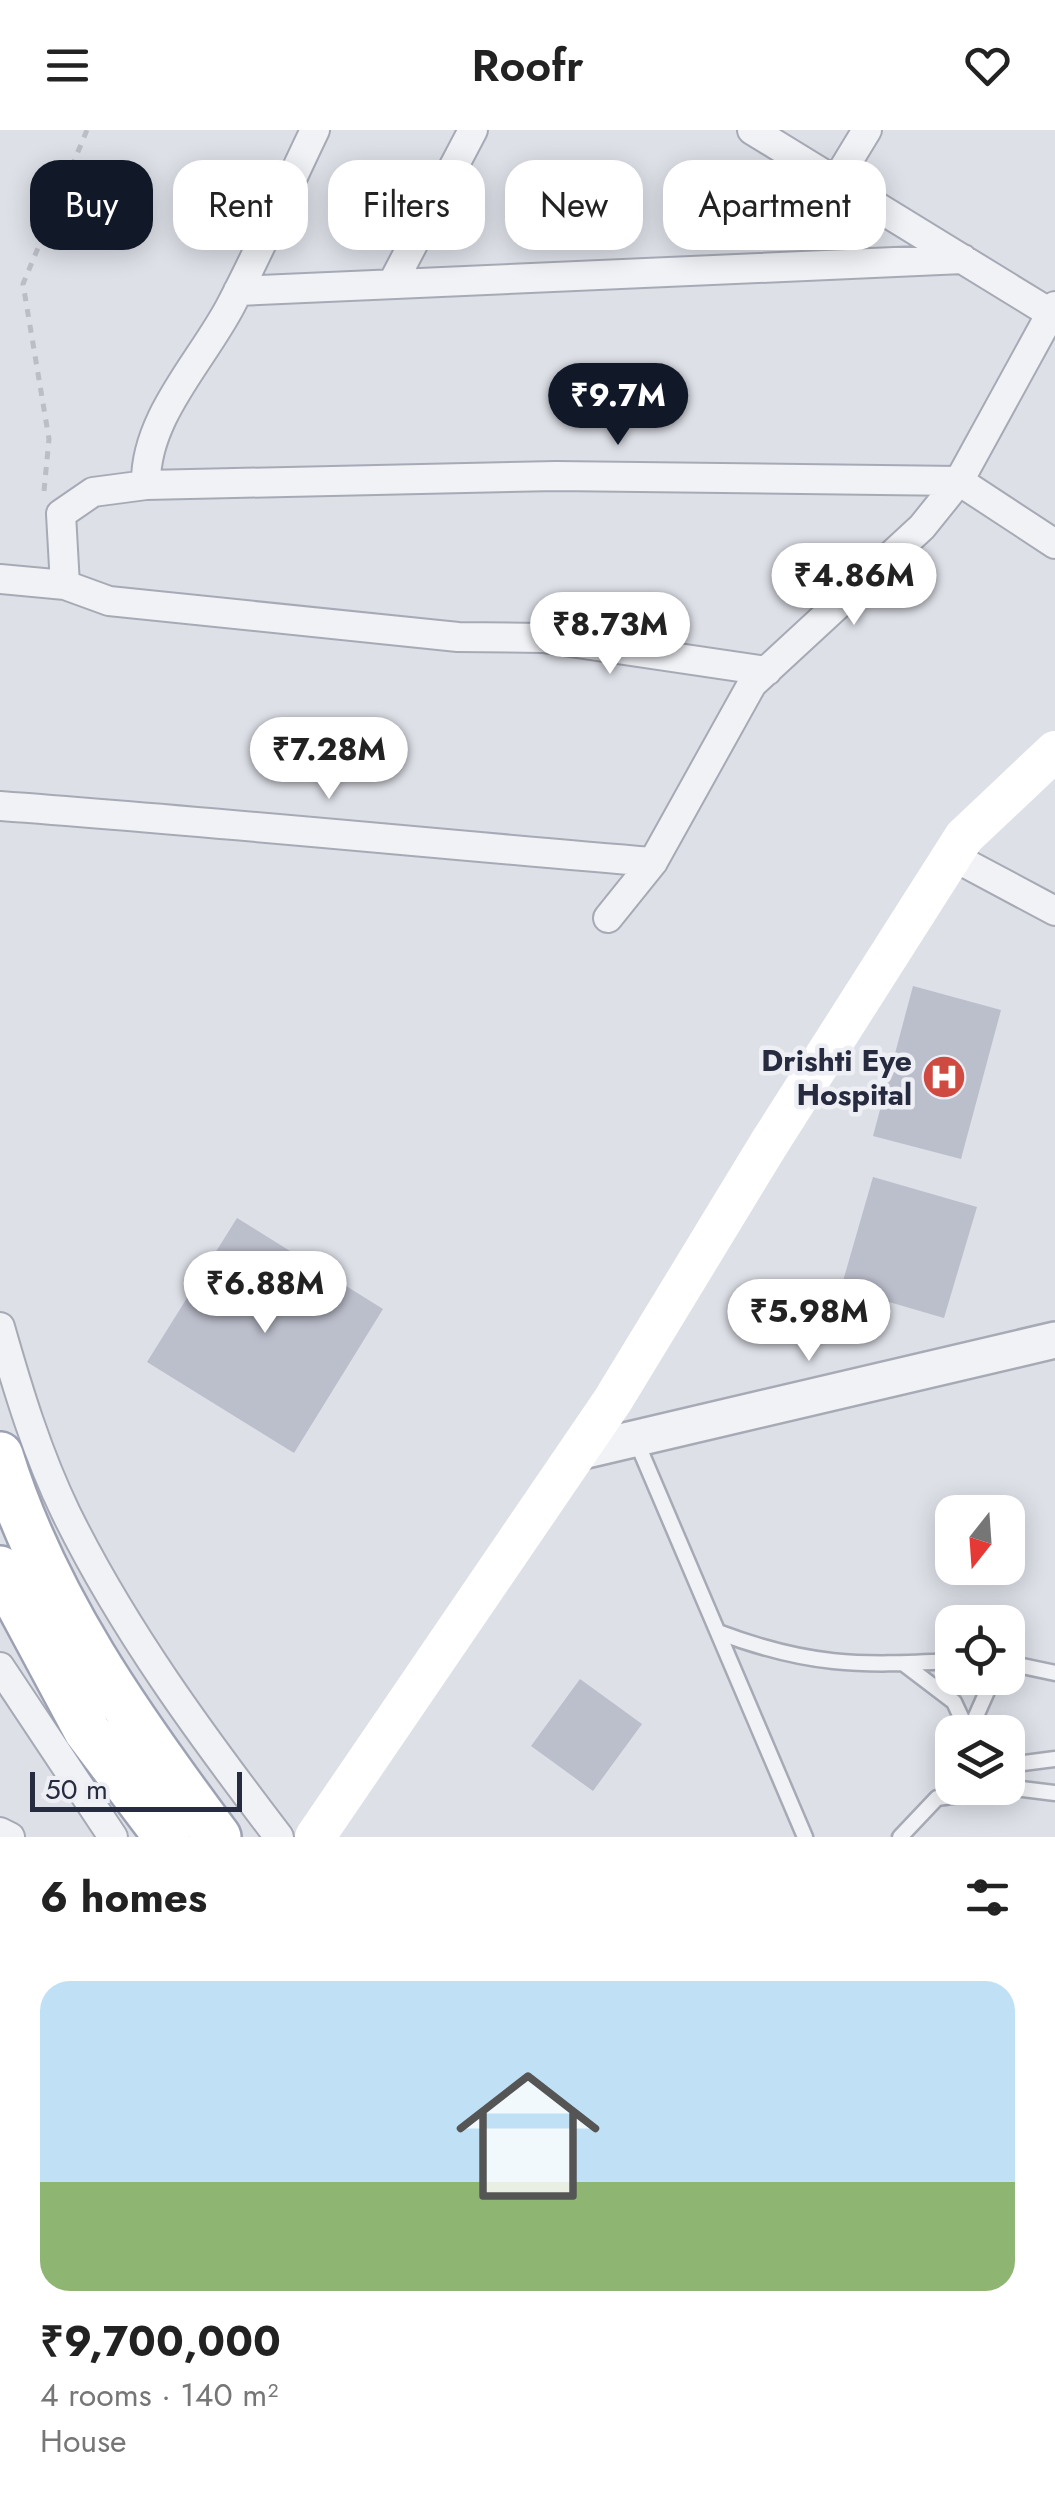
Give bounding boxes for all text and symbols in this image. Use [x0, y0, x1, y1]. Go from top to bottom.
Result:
text: Roofr [472, 33, 583, 98]
icon: menu [40, 38, 95, 93]
icon: heart [960, 38, 1015, 93]
chip: Buy [30, 160, 153, 250]
chip: Rent [173, 160, 308, 250]
chip: Filters [328, 160, 485, 250]
chip: New [505, 160, 643, 250]
chip: Apartment [663, 160, 886, 250]
pin: ₹9.7M [548, 363, 688, 448]
text: ₹9.7M [570, 372, 666, 418]
pin: ₹4.86M [773, 543, 935, 628]
text: ₹4.86M [794, 552, 914, 598]
pin: ₹8.73M [529, 592, 691, 677]
text: ₹8.73M [552, 601, 668, 647]
pin: ₹7.28M [248, 717, 410, 802]
text: ₹7.28M [272, 726, 386, 772]
place label: Drishti Eye Hospital [761, 1039, 912, 1116]
hospital icon: Drishti Eye Hospital [921, 1054, 967, 1100]
pin: ₹6.88M [184, 1251, 346, 1336]
text: ₹6.88M [206, 1260, 324, 1306]
pin: ₹5.98M [728, 1279, 890, 1364]
text: ₹5.98M [749, 1288, 869, 1334]
north arrow [935, 1495, 1025, 1585]
map controls [935, 1495, 1025, 1805]
button: locate [935, 1605, 1025, 1695]
button: layers [935, 1715, 1025, 1805]
scale bar [30, 1767, 242, 1812]
text: 50 m [45, 1769, 108, 1810]
text: 6 homes [40, 1867, 207, 1928]
icon: filters [960, 1870, 1015, 1925]
icon: home [438, 2046, 618, 2226]
text: ₹9,700,000 [40, 2311, 281, 2372]
text: 4 rooms · 140 m² [40, 2372, 278, 2418]
text: House [40, 2418, 127, 2464]

